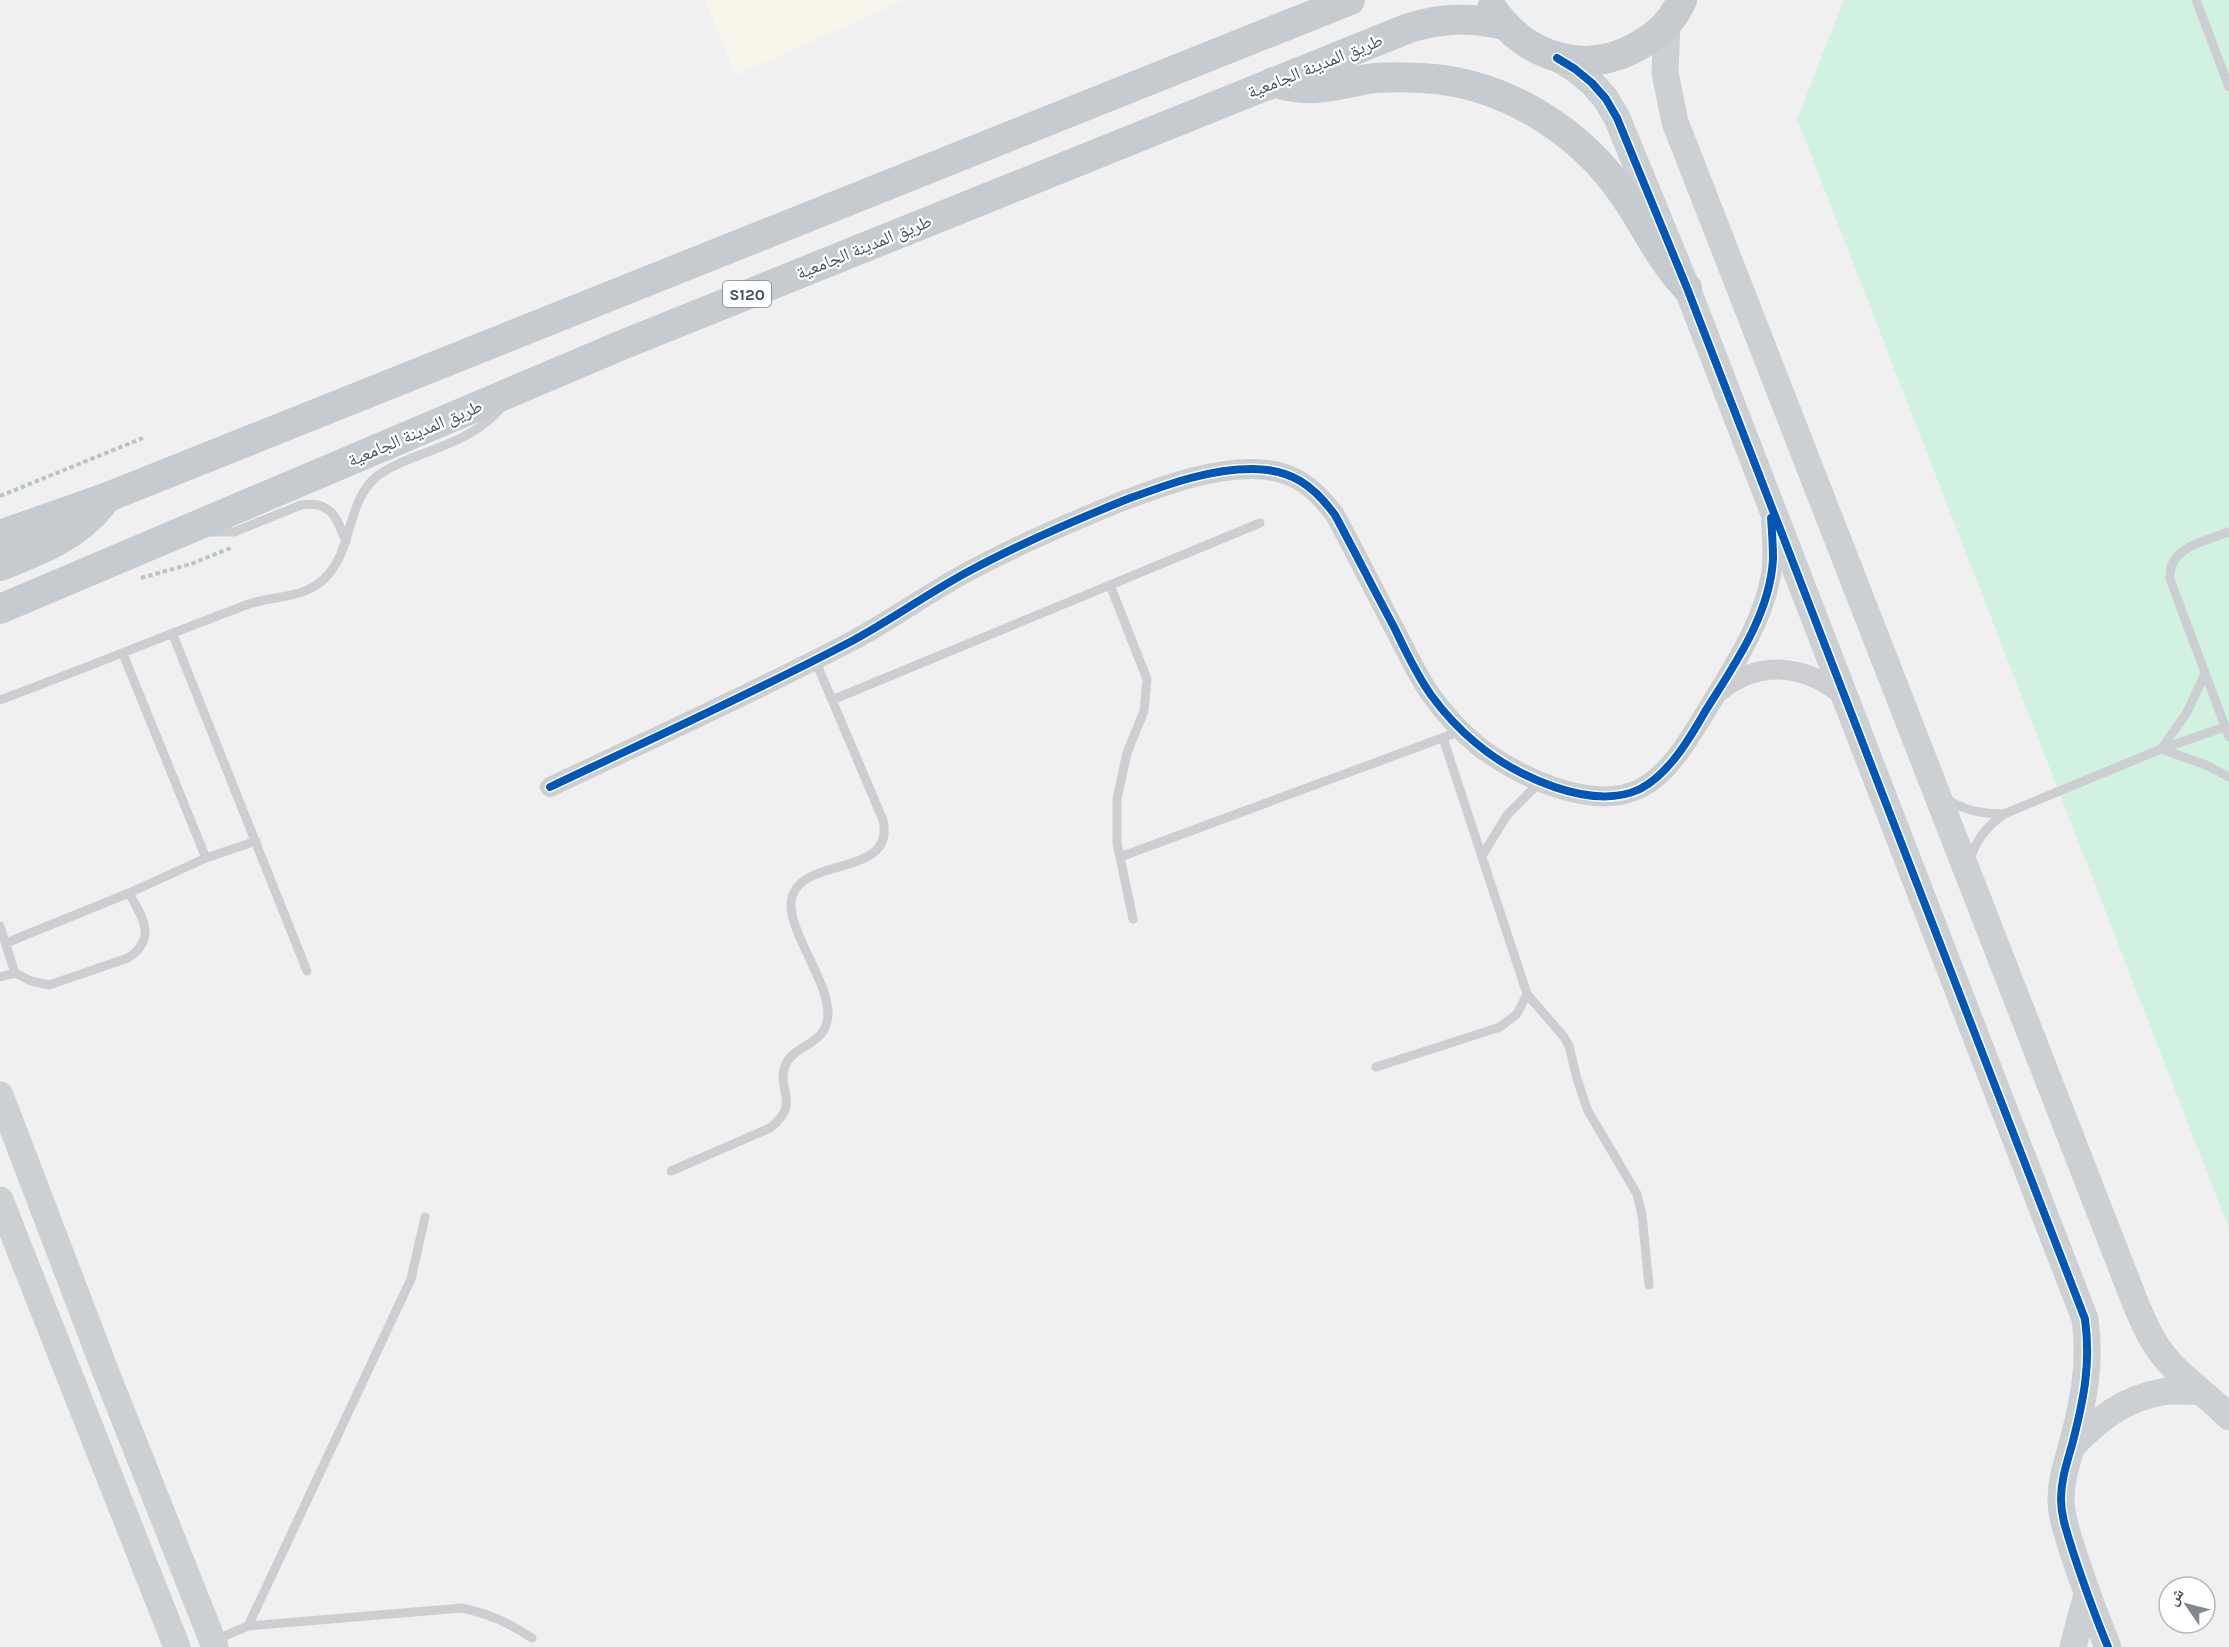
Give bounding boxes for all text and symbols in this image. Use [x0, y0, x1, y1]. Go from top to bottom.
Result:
street label: طريق المدينة الجامعية [1244, 29, 1386, 103]
street label: طريق المدينة الجامعية [793, 210, 935, 284]
road number: S120 [723, 281, 771, 307]
street label: طريق المدينة الجامعية [344, 395, 486, 471]
north arrow [2157, 1575, 2217, 1635]
text: ش [2162, 1584, 2188, 1609]

